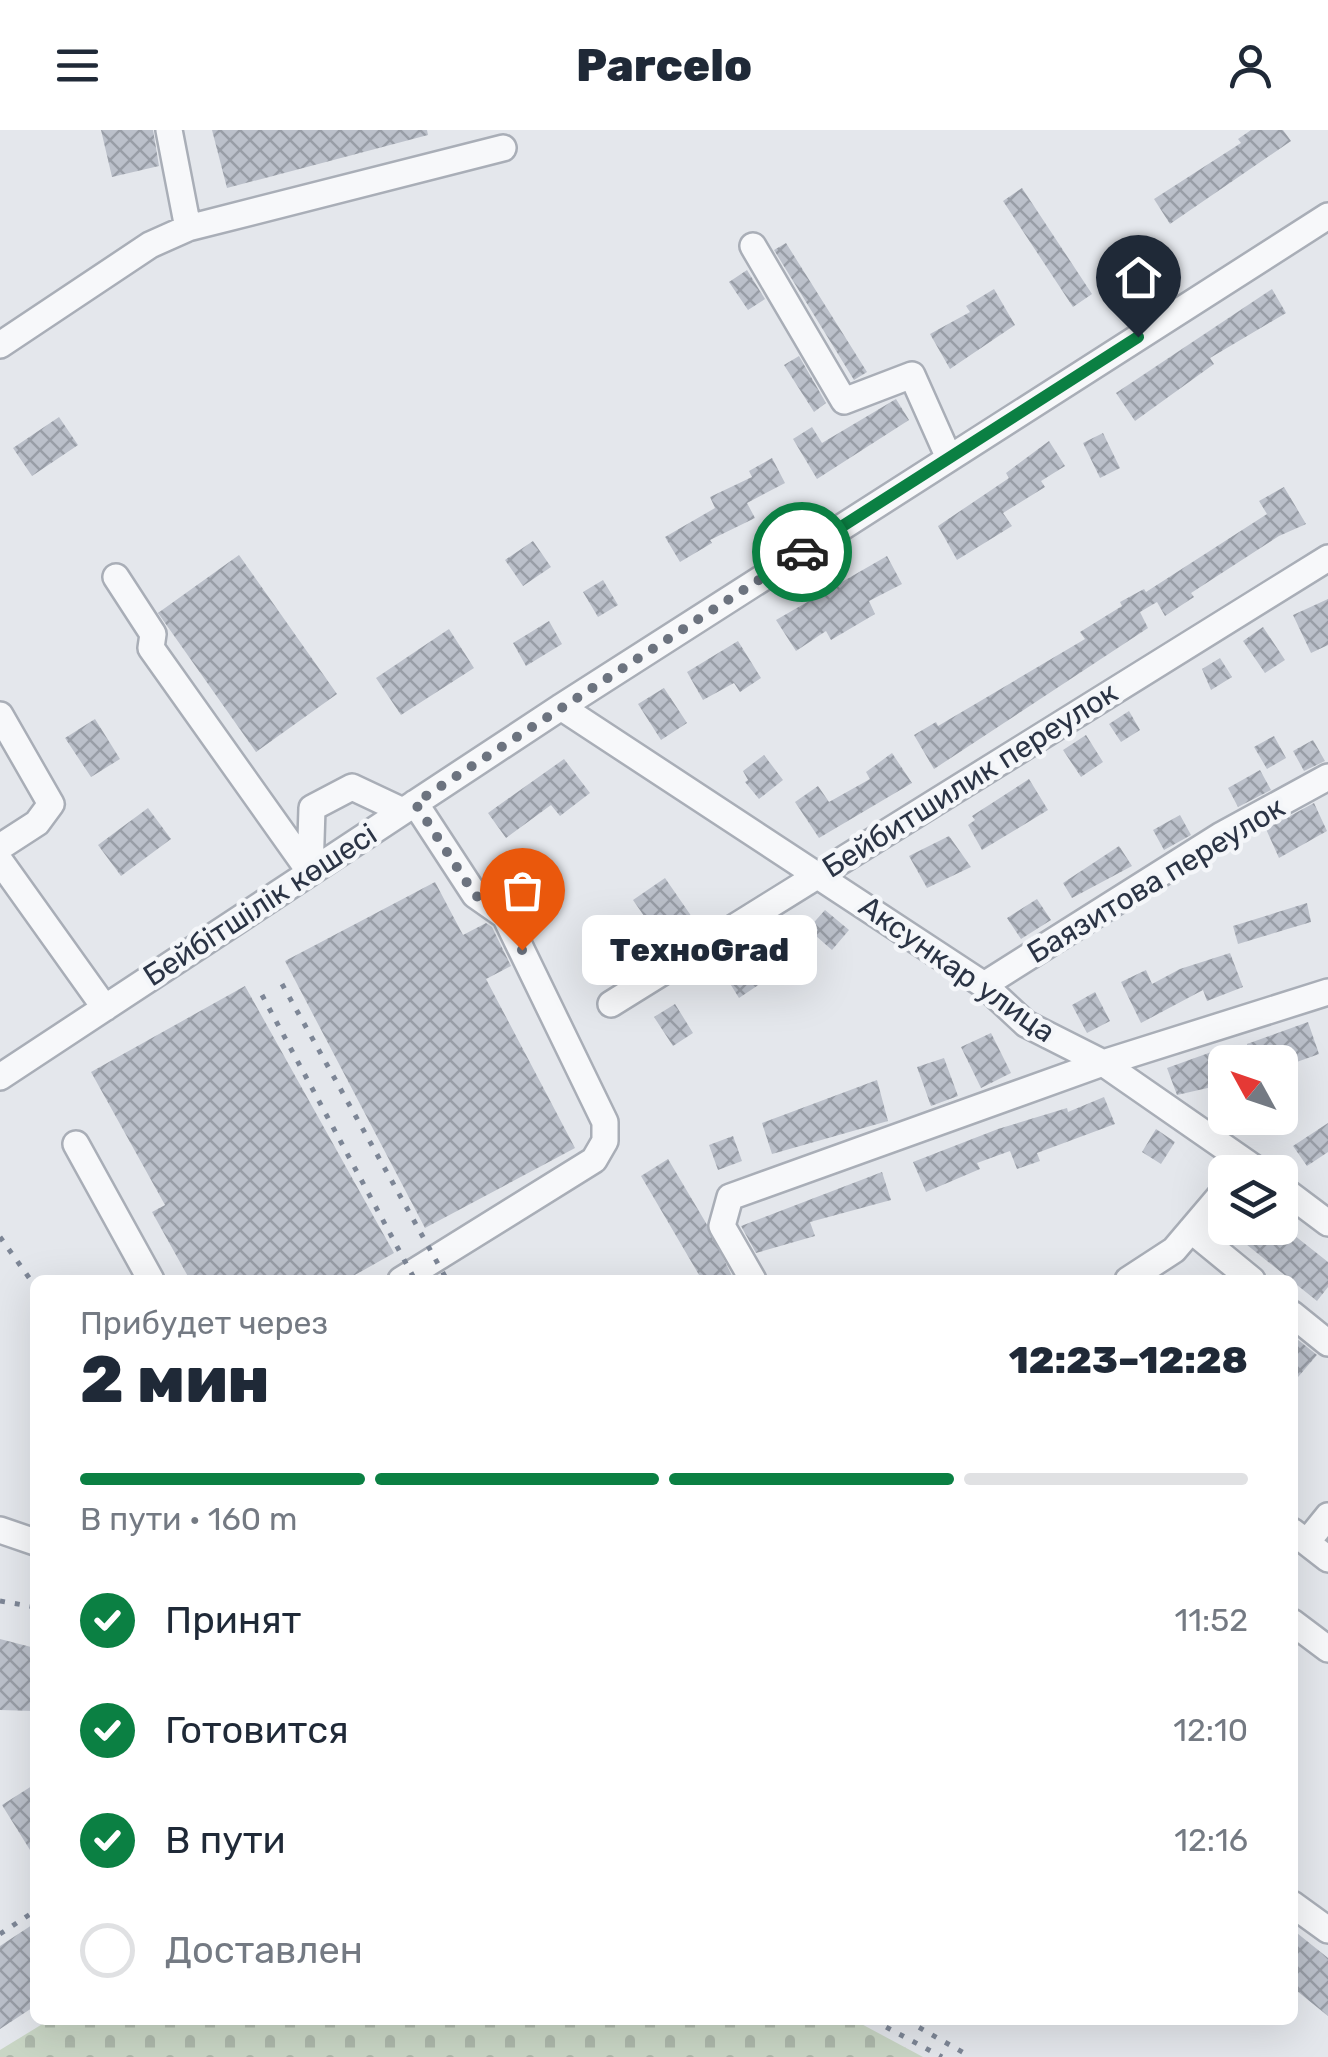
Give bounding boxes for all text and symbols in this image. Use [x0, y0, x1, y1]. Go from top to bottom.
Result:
icon: menu [50, 38, 105, 93]
icon: person [1223, 38, 1278, 93]
text: Parcelo [576, 39, 752, 92]
pin [1096, 235, 1181, 338]
icon: home [1111, 250, 1166, 305]
courier [752, 502, 852, 602]
icon: car [775, 525, 830, 580]
street label: Бейбитшилик переулок [816, 674, 1124, 886]
street label: Баязитова переулок [1021, 789, 1291, 971]
street label: Бейбітшілік көшесі [137, 816, 383, 994]
pin [480, 848, 565, 951]
icon: bag [495, 863, 550, 918]
street label: Аксункар улица [852, 888, 1062, 1050]
callout: ТехноGrad [582, 915, 817, 985]
text: ТехноGrad [610, 931, 789, 969]
north arrow [1208, 1045, 1298, 1135]
map controls [1208, 1045, 1298, 1245]
button: layers [1208, 1155, 1298, 1245]
text: Прибудет через [80, 1304, 328, 1342]
text: 12:23–12:28 [1009, 1337, 1248, 1383]
text: 2 мин [80, 1341, 270, 1418]
text: В пути · 160 m [80, 1500, 297, 1538]
icon: check [80, 1593, 135, 1648]
text: Принят [165, 1597, 301, 1643]
text: 11:52 [1175, 1601, 1248, 1639]
icon: check [80, 1703, 135, 1758]
text: Готовится [165, 1707, 349, 1753]
text: 12:10 [1173, 1711, 1248, 1749]
icon: check [80, 1813, 135, 1868]
text: В пути [165, 1817, 286, 1863]
text: 12:16 [1174, 1821, 1248, 1859]
text: Доставлен [165, 1927, 363, 1973]

